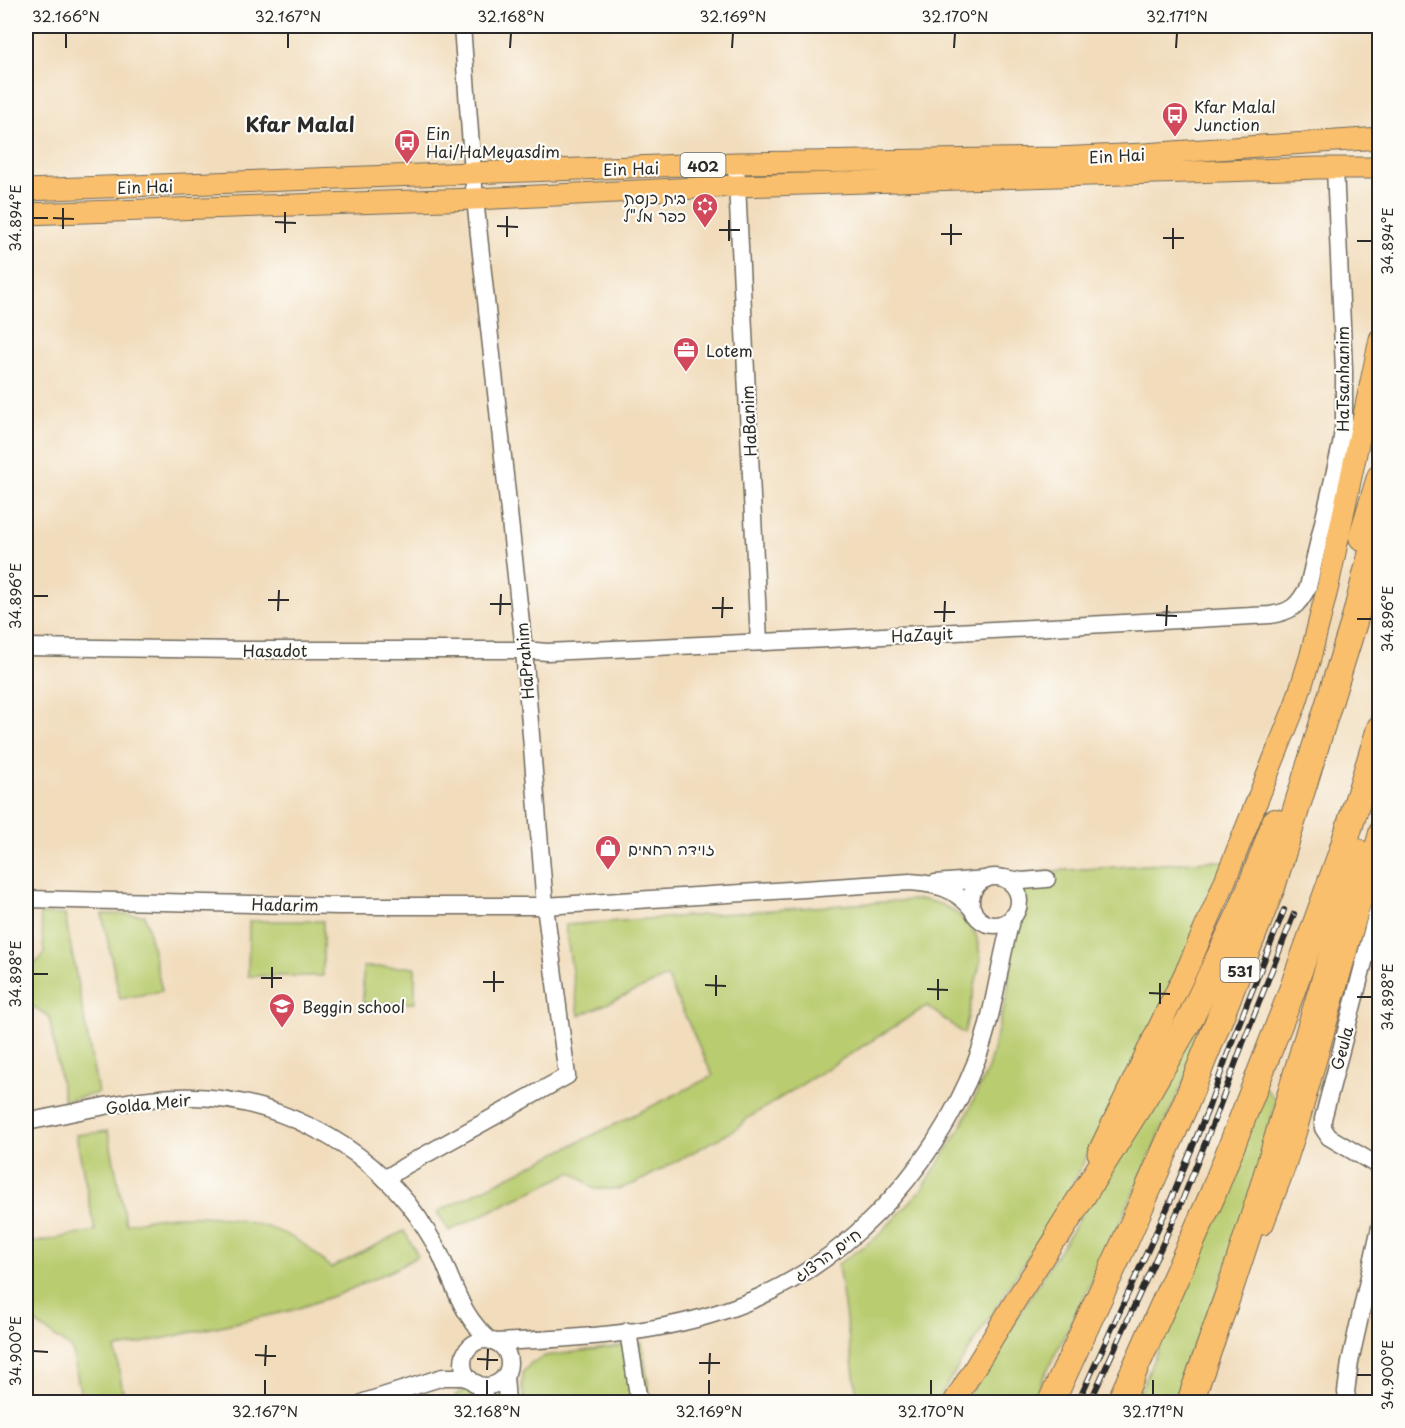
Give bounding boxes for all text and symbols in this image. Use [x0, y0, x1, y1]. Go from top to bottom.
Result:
text: 32.166°N [32, 4, 100, 27]
text: 32.167°N [255, 4, 321, 27]
text: 32.168°N [477, 4, 545, 27]
text: 32.169°N [700, 4, 766, 27]
text: 32.170°N [922, 4, 988, 27]
text: 32.171°N [1146, 4, 1208, 27]
place label: Kfar Malal Junction [1194, 94, 1276, 136]
bus stop icon: Kfar Malal Junction [1160, 100, 1190, 138]
district label: Kfar Malal [246, 109, 354, 139]
place label: Ein Hai/HaMeyasdim [426, 121, 560, 163]
bus stop icon: Ein Hai/HaMeyasdim [392, 127, 422, 165]
street label: Ein Hai [1088, 142, 1146, 168]
road number: 402 [680, 153, 726, 177]
street label: Ein Hai [603, 155, 659, 181]
street label: Ein Hai [117, 173, 173, 199]
text: 34.894°E [3, 184, 26, 252]
place label: בית כנסת כפר מל"ל [623, 185, 686, 227]
synagogue icon: בית כנסת כפר מל"ל [690, 191, 720, 229]
text: 34.894°E [1375, 207, 1398, 275]
street label: HaTsanhanim [1330, 326, 1354, 432]
office icon: Lotem [671, 335, 701, 373]
place label: Lotem [706, 338, 753, 362]
street label: HaBanim [734, 385, 762, 457]
text: 34.896°E [3, 563, 26, 629]
text: 34.896°E [1375, 586, 1398, 652]
street label: HaZayit [890, 620, 954, 648]
street label: HaPrahim [509, 621, 539, 701]
street label: Hasadot [243, 638, 308, 662]
shop icon: זוידה רחמים [593, 833, 623, 871]
place label: זוידה רחמים [628, 836, 715, 860]
street label: Hadarim [251, 891, 319, 917]
text: 34.898°E [3, 940, 26, 1008]
road number: 531 [1220, 958, 1260, 982]
text: 34.898°E [1375, 963, 1398, 1031]
school or university icon: Beggin school [267, 991, 297, 1029]
place label: Beggin school [302, 994, 405, 1018]
street label: Geula [1324, 1024, 1358, 1072]
street label: Golda Meir [104, 1087, 192, 1119]
street label: חיים הרצוג [788, 1221, 866, 1287]
text: 34.900°E [3, 1316, 26, 1386]
text: 34.900°E [1375, 1340, 1398, 1410]
text: 32.167°N [232, 1399, 298, 1422]
text: 32.168°N [453, 1399, 521, 1422]
text: 32.169°N [676, 1399, 742, 1422]
text: 32.170°N [898, 1399, 964, 1422]
text: 32.171°N [1122, 1399, 1184, 1422]

